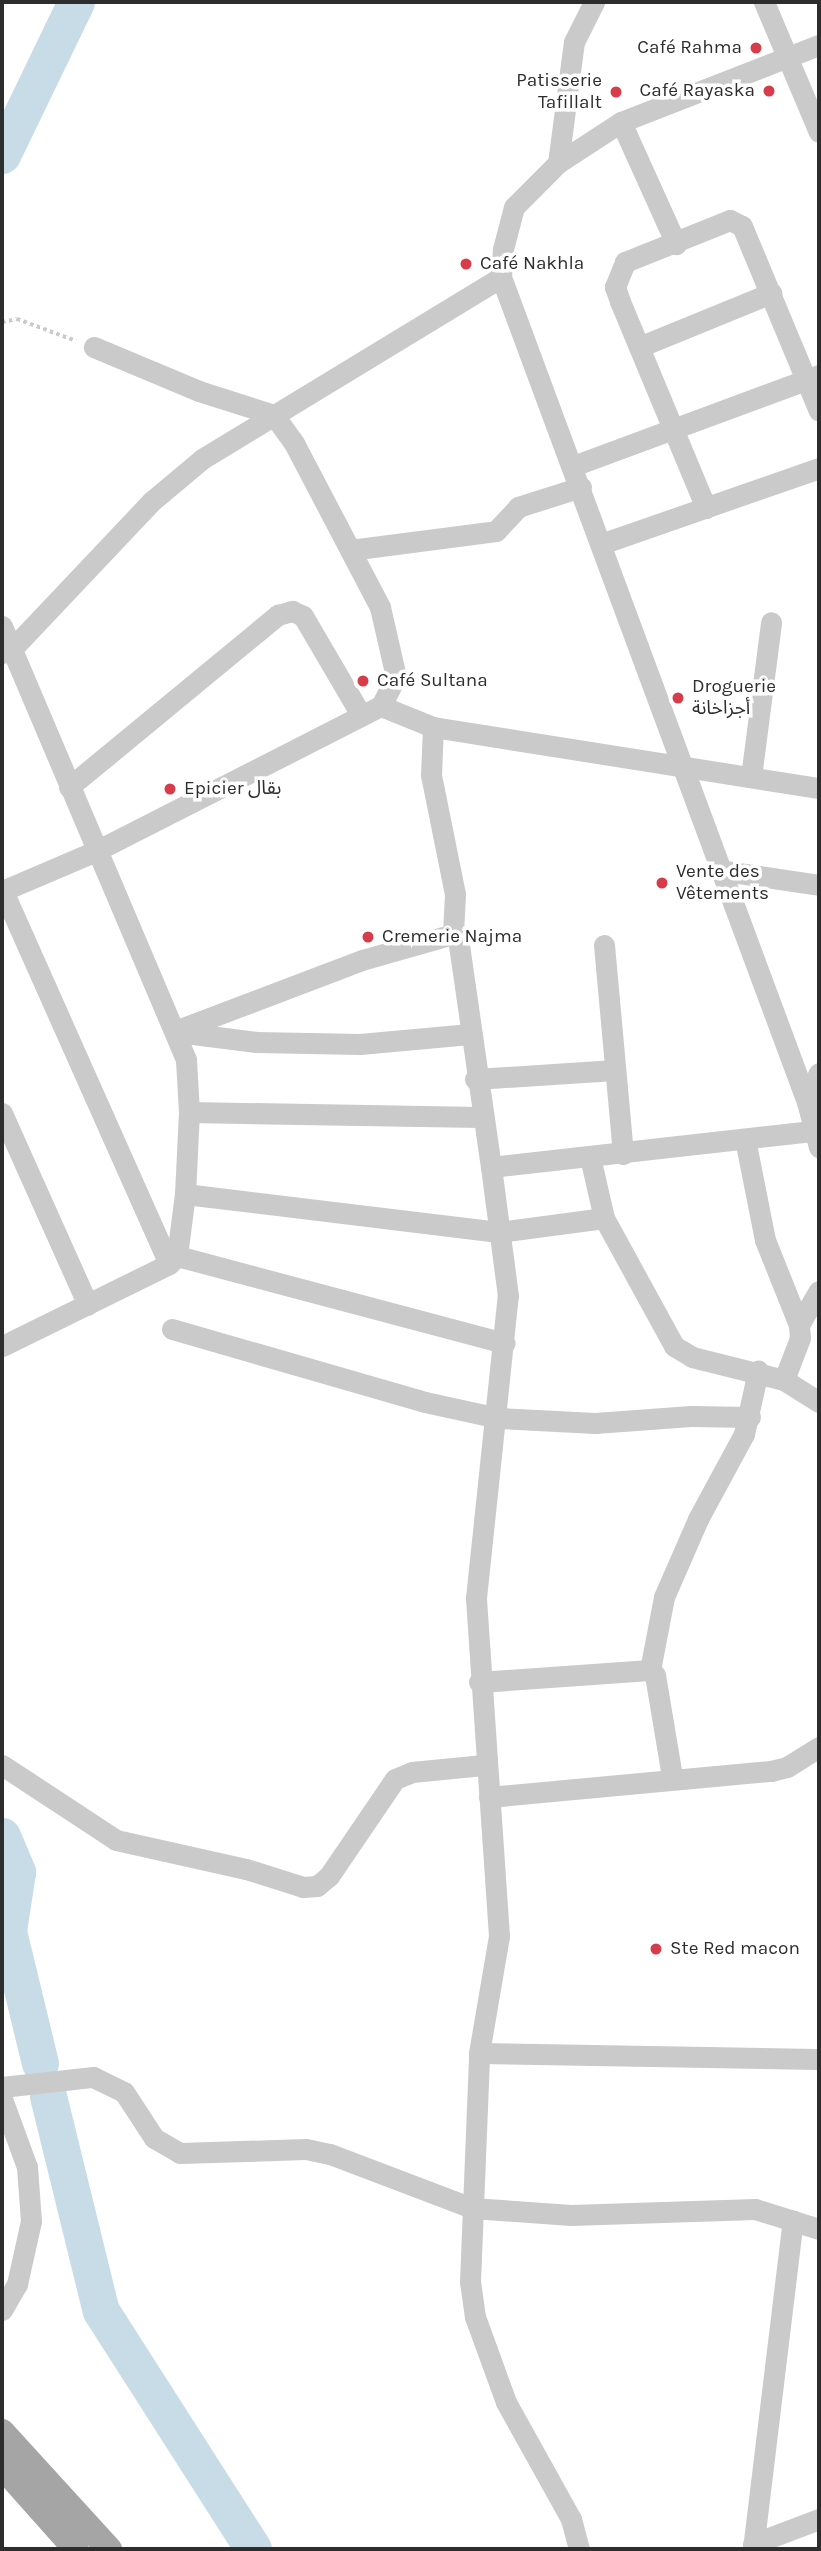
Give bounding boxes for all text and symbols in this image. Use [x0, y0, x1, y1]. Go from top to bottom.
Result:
place label: Café Rahma [637, 37, 742, 59]
marker: Café Rahma [748, 40, 764, 56]
place label: Patisserie Tafillalt [516, 70, 602, 114]
place label: Café Rayaska [640, 80, 755, 102]
marker: Café Rayaska [761, 83, 777, 99]
marker: Patisserie Tafillalt [608, 84, 624, 100]
place label: Café Nakhla [480, 253, 584, 275]
marker: Café Nakhla [458, 256, 474, 272]
place label: Café Sultana [377, 670, 488, 692]
marker: Café Sultana [355, 673, 371, 689]
place label: Droguerie أجزاخانة [692, 676, 776, 720]
marker: Droguerie أجزاخانة [670, 690, 686, 706]
place label: Epicier بقال [184, 778, 281, 800]
marker: Epicier بقال [162, 781, 178, 797]
place label: Vente des Vêtements [676, 861, 769, 905]
marker: Vente des Vêtements [654, 875, 670, 891]
place label: Cremerie Najma [382, 926, 522, 948]
marker: Cremerie Najma [360, 929, 376, 945]
place label: Ste Red macon [670, 1938, 800, 1960]
marker: Ste Red macon [648, 1941, 664, 1957]

